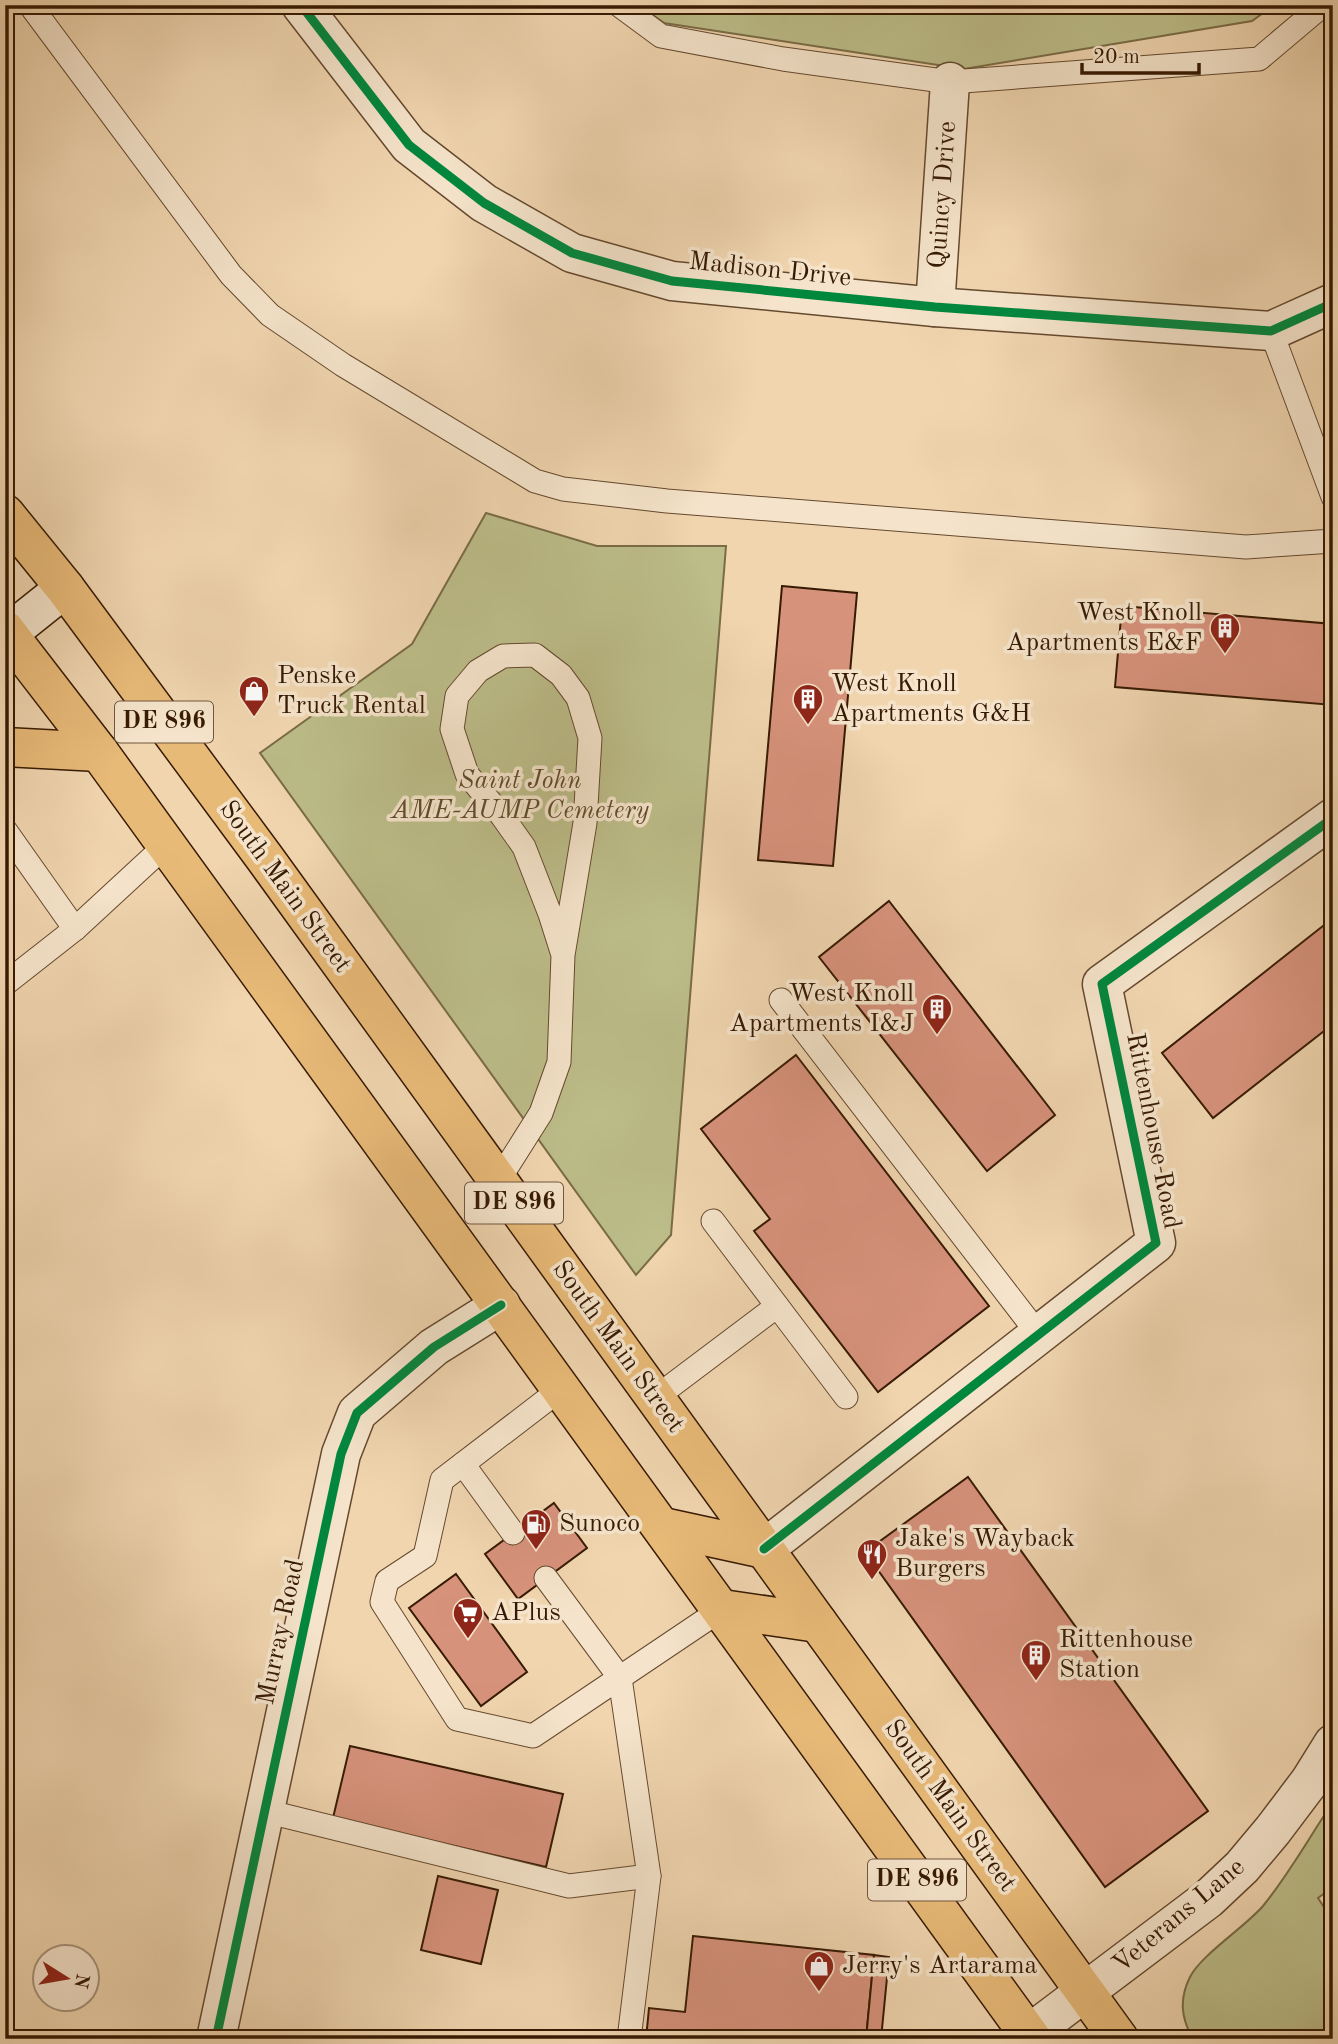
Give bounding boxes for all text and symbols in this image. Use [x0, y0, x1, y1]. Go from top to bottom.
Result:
scale bar [1082, 32, 1200, 76]
text: 20 m [1093, 47, 1140, 68]
street label: Quincy Drive [925, 120, 961, 270]
street label: Madison Drive [687, 249, 853, 291]
place label: West Knoll Apartments E&F [1006, 600, 1202, 656]
building icon: West Knoll Apartments E&F [1208, 611, 1242, 655]
place label: Penske Truck Rental [277, 663, 426, 719]
place label: West Knoll Apartments G&H [831, 671, 1031, 727]
shop icon: Penske Truck Rental [237, 674, 271, 718]
building icon: West Knoll Apartments G&H [791, 682, 825, 726]
road number: DE 896 [115, 702, 213, 742]
park label: Saint John AME-AUMP Cemetery [389, 768, 650, 824]
street label: South Main Street [214, 796, 356, 978]
place label: West Knoll Apartments I&J [729, 981, 914, 1037]
building icon: West Knoll Apartments I&J [920, 992, 954, 1036]
street label: Rittenhouse Road [1121, 1031, 1185, 1231]
road number: DE 896 [465, 1182, 563, 1224]
street label: South Main Street [547, 1256, 689, 1438]
fuel station icon: Sunoco [519, 1507, 553, 1551]
place label: Sunoco [559, 1511, 640, 1537]
place label: Jake's Wayback Burgers [895, 1526, 1075, 1582]
restaurant icon: Jake's Wayback Burgers [855, 1537, 889, 1581]
street label: Murray Road [253, 1557, 309, 1707]
supermarket icon: APlus [451, 1596, 485, 1640]
place label: APlus [491, 1600, 561, 1626]
place label: Rittenhouse Station [1059, 1627, 1193, 1683]
building icon: Rittenhouse Station [1019, 1638, 1053, 1682]
street label: South Main Street [879, 1715, 1021, 1897]
street label: Veterans Lane [1108, 1854, 1250, 1978]
road number: DE 896 [868, 1859, 966, 1900]
north arrow [32, 1942, 102, 2012]
shop icon: Jerry's Artarama [802, 1949, 836, 1993]
place label: Jerry's Artarama [842, 1953, 1038, 1979]
text: N [69, 1972, 91, 1990]

